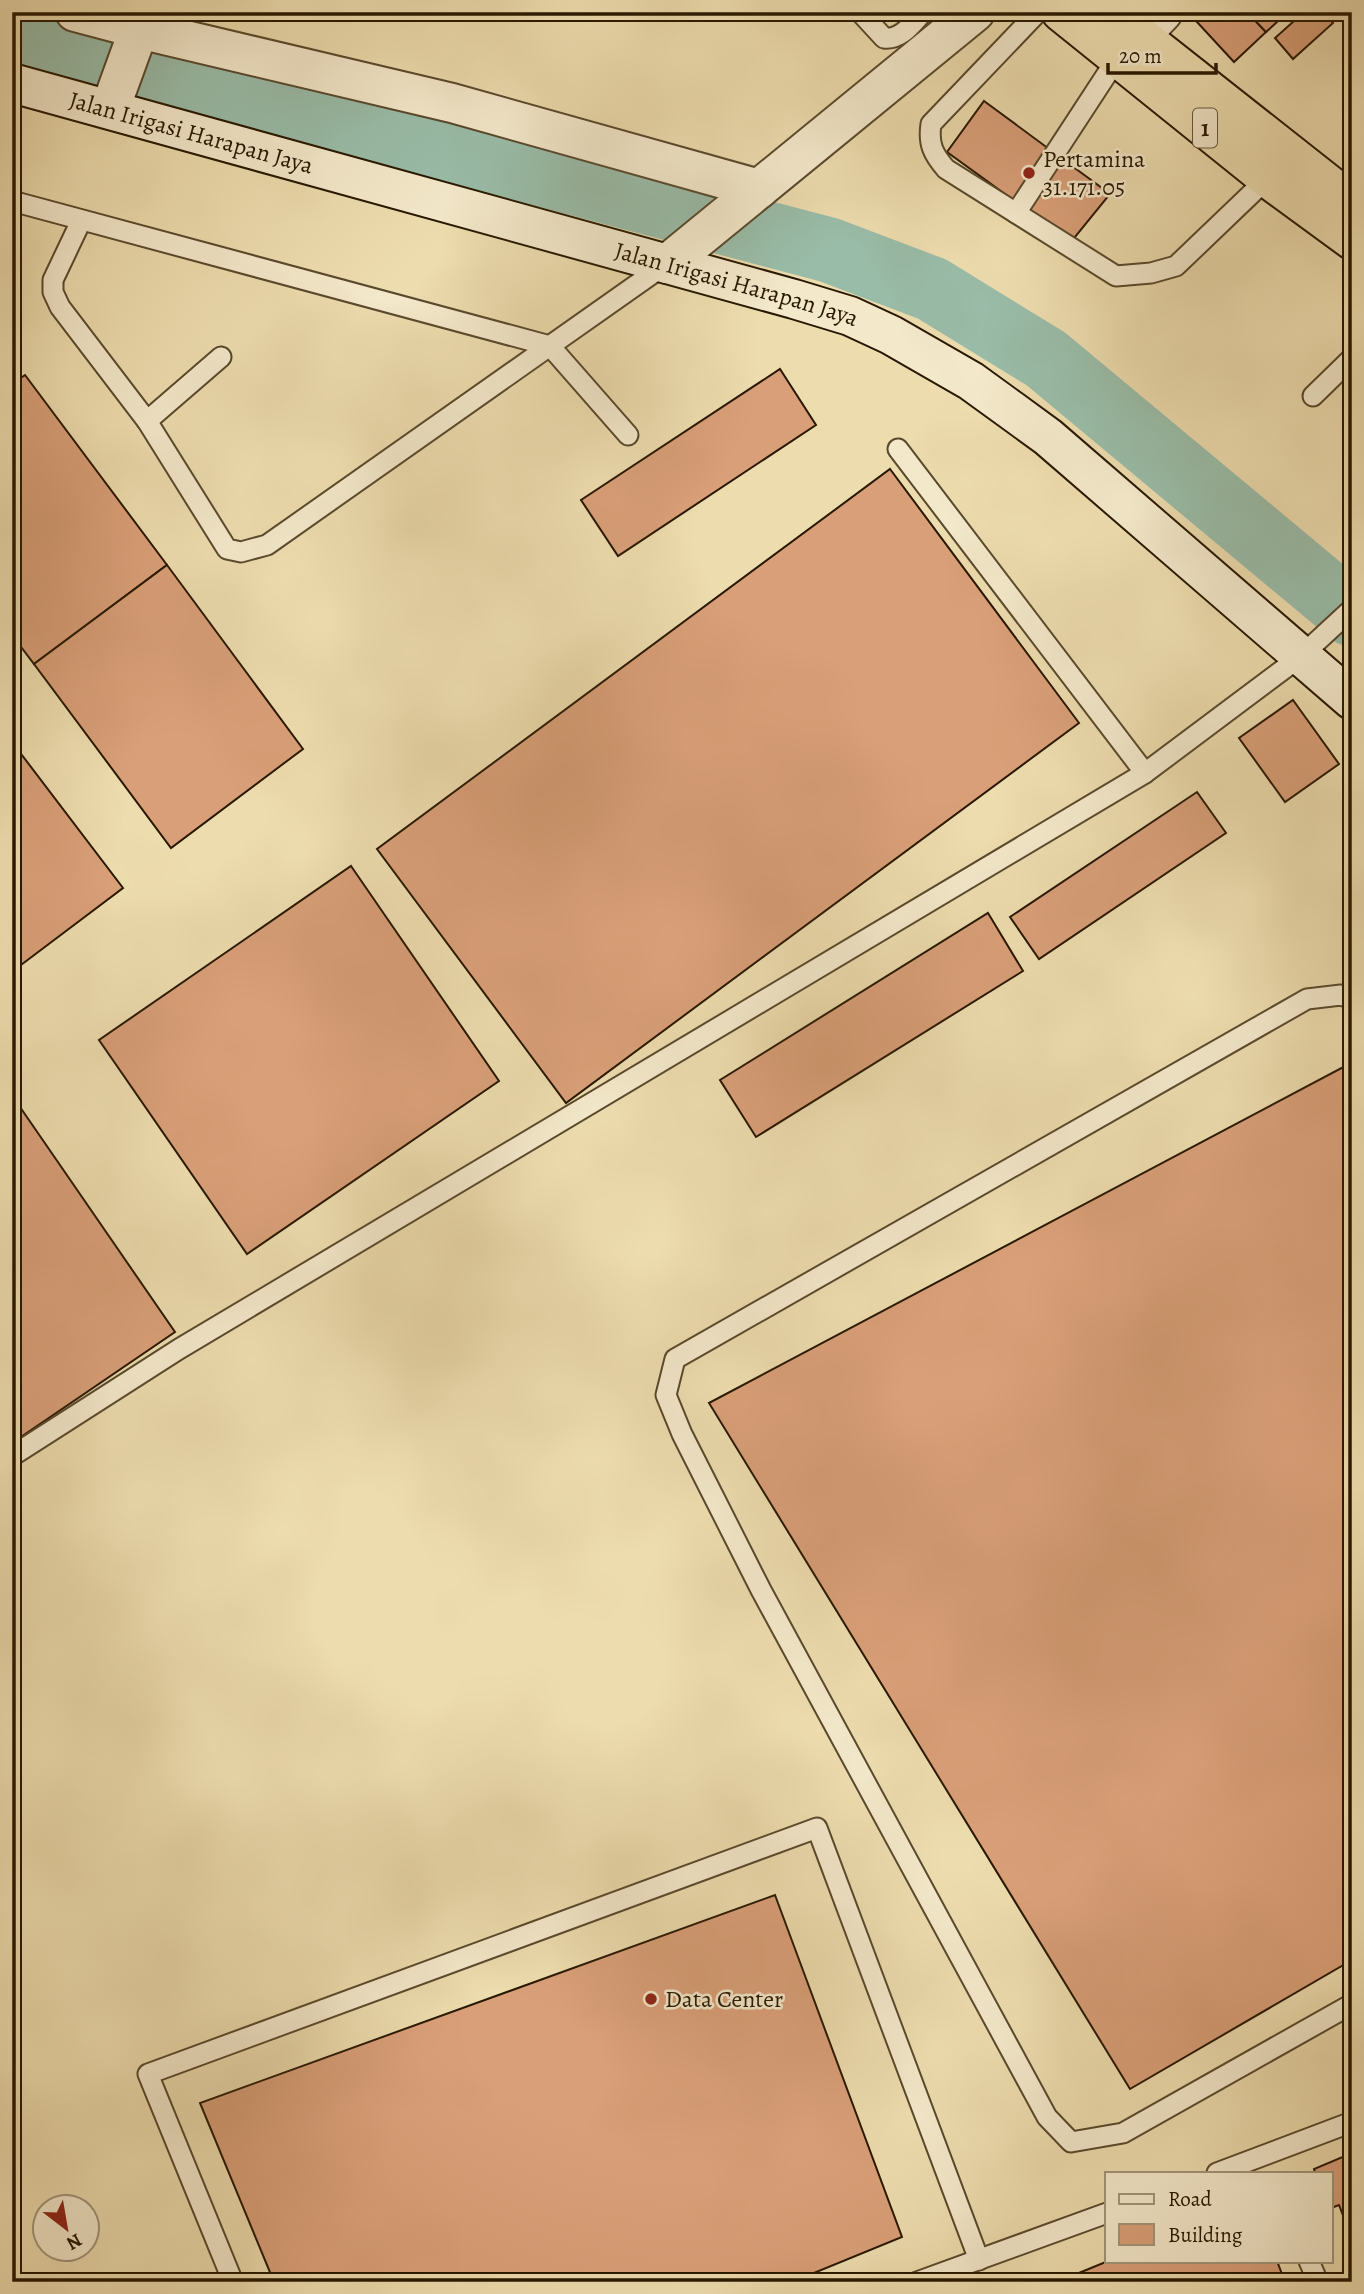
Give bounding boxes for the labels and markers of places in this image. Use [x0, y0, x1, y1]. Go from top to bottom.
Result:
place label: Pertamina 31.171.05 [1043, 143, 1146, 203]
marker: Pertamina 31.171.05 [1021, 165, 1037, 181]
place label: Data Center [665, 1983, 783, 2015]
marker: Data Center [643, 1991, 659, 2007]

